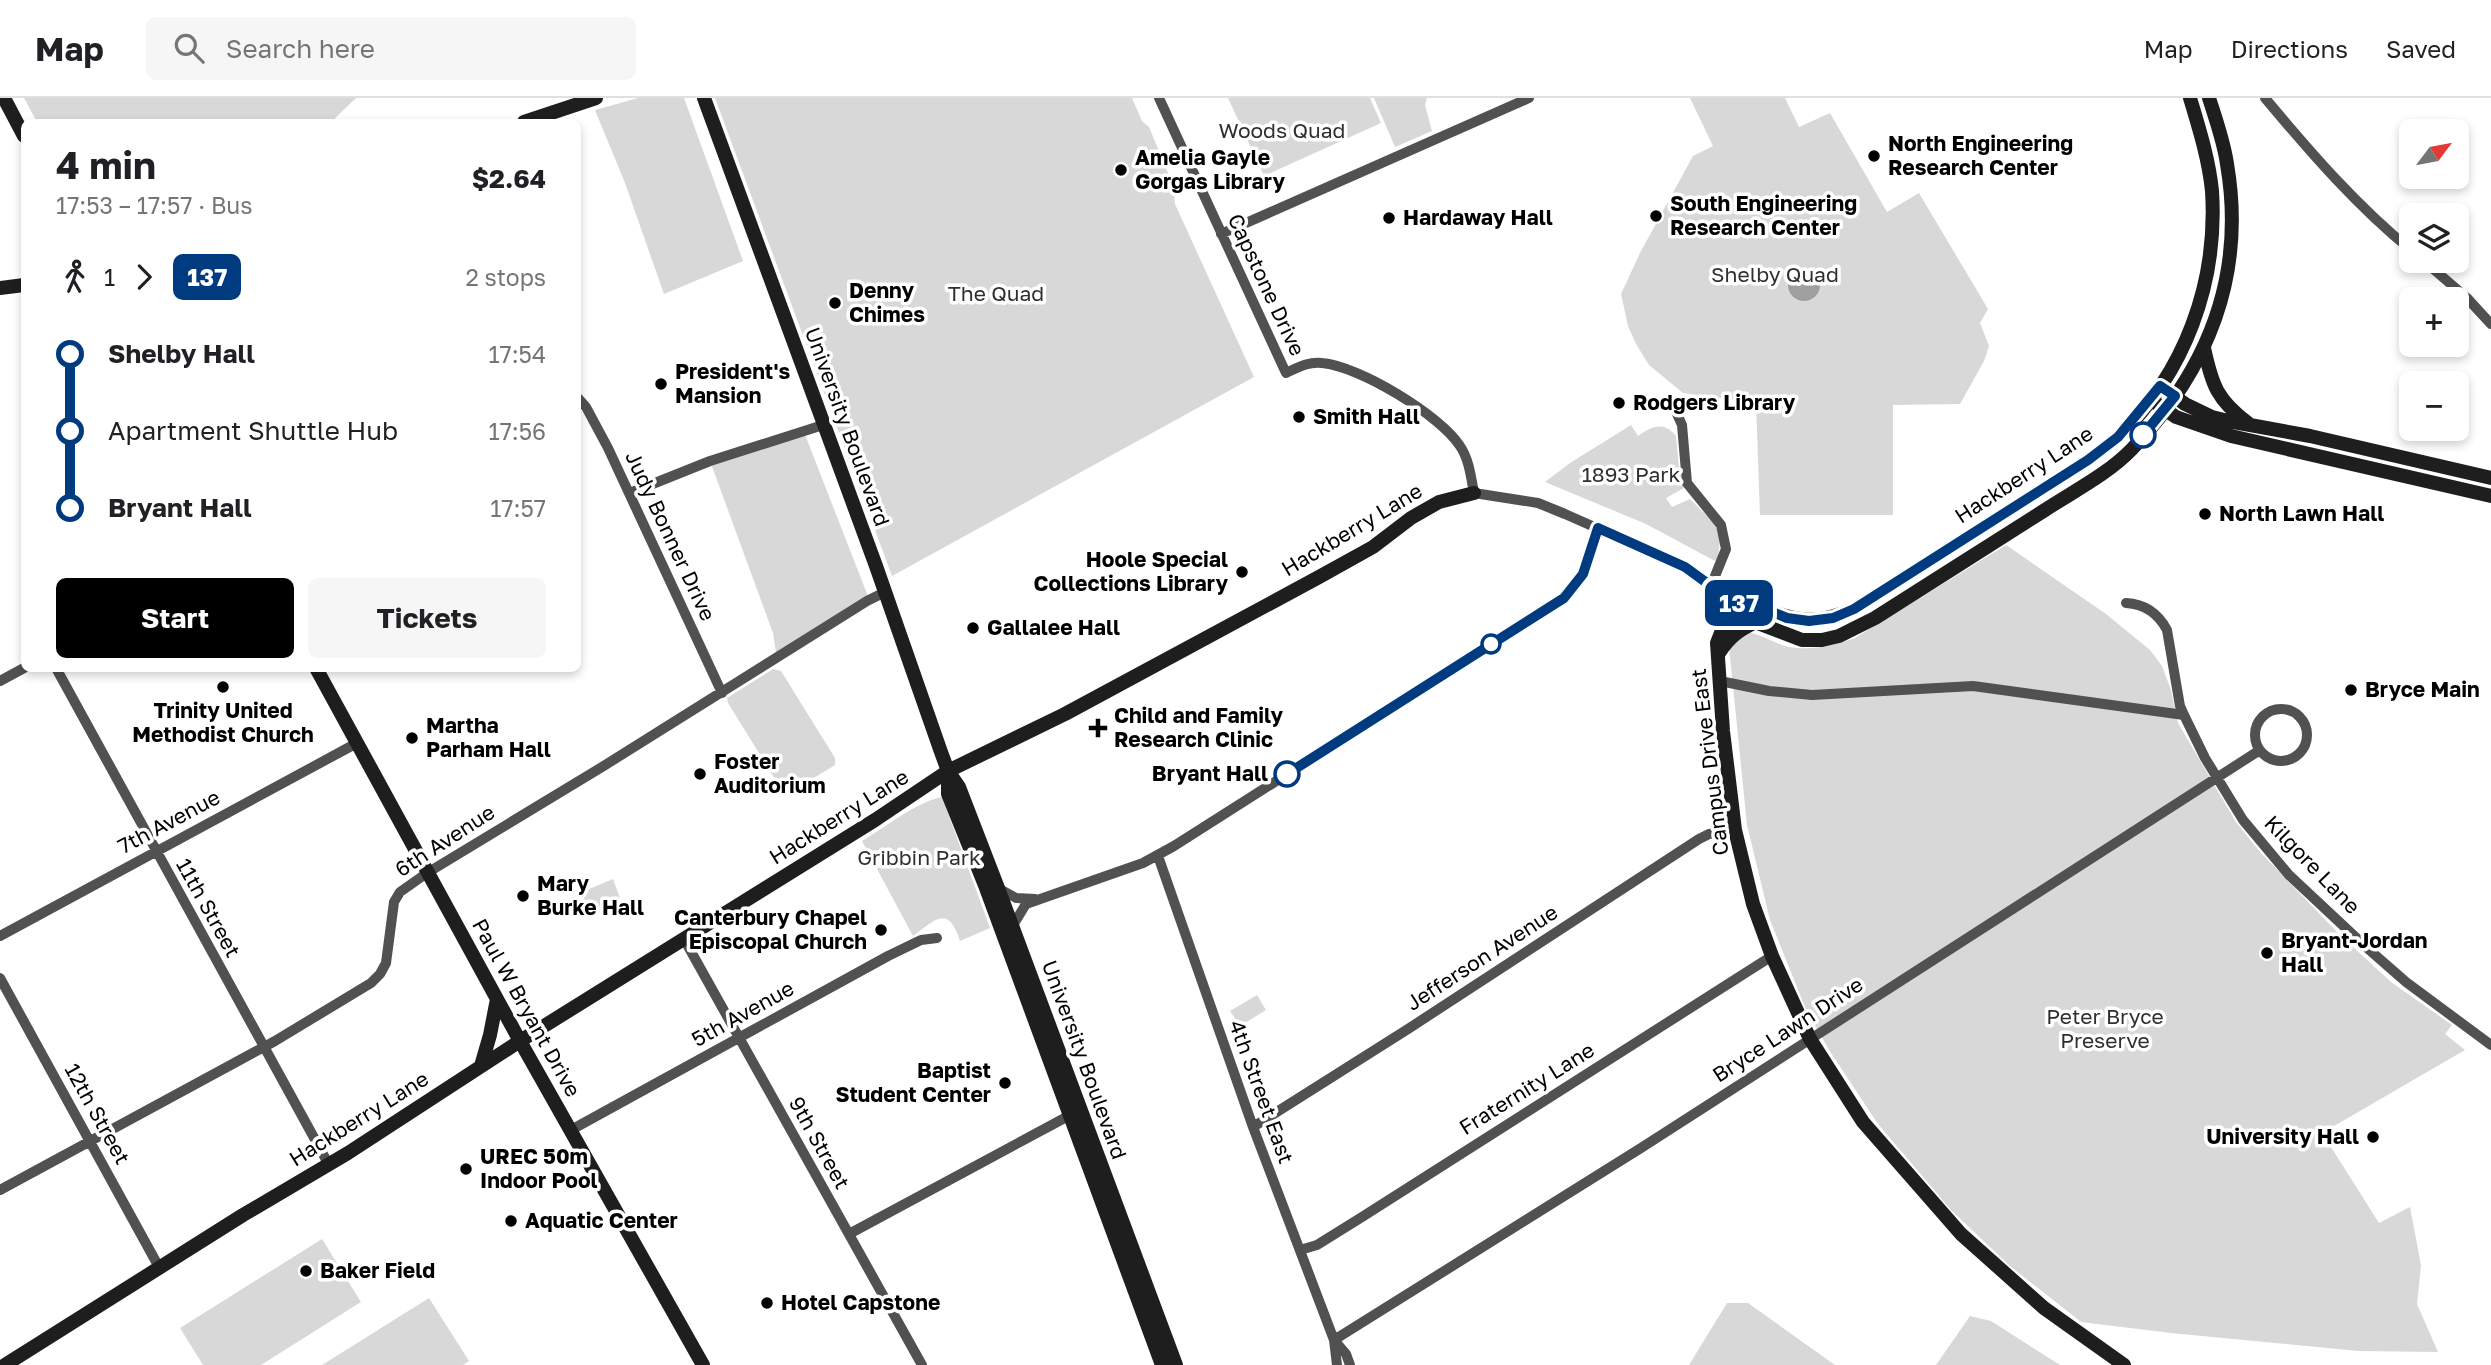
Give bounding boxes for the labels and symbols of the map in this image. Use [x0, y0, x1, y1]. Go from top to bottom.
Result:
park label: Woods Quad [1219, 117, 1345, 143]
north arrow [2399, 119, 2469, 189]
place label: North Engineering Research Center [1888, 130, 2073, 180]
place label: Amelia Gayle Gorgas Library [1135, 144, 1285, 194]
marker: North Engineering Research Center [1866, 148, 1882, 164]
marker: Amelia Gayle Gorgas Library [1113, 162, 1129, 178]
place label: South Engineering Research Center [1670, 190, 1857, 240]
place label: Hardaway Hall [1403, 204, 1553, 230]
marker: South Engineering Research Center [1648, 208, 1664, 224]
street label: Capstone Drive [1223, 209, 1311, 360]
marker: Hardaway Hall [1381, 210, 1397, 226]
park label: Shelby Quad [1711, 261, 1839, 287]
place label: Denny Chimes [849, 277, 925, 327]
park label: The Quad [948, 280, 1044, 306]
marker: Denny Chimes [827, 295, 843, 311]
street label: University Boulevard [800, 324, 896, 530]
place label: President's Mansion [675, 358, 790, 408]
marker: President's Mansion [653, 376, 669, 392]
place label: Rodgers Library [1633, 389, 1796, 415]
marker: Rodgers Library [1611, 395, 1627, 411]
place label: Smith Hall [1313, 403, 1420, 429]
marker: Smith Hall [1291, 409, 1307, 425]
street label: Hackberry Lane [1950, 420, 2097, 528]
unlabelled marker [2130, 422, 2156, 448]
street label: Judy Bonner Drive [620, 446, 722, 625]
park label: 1893 Park [1582, 461, 1680, 487]
street label: Hackberry Lane [1276, 477, 1426, 581]
place label: North Lawn Hall [2219, 500, 2384, 526]
marker: North Lawn Hall [2197, 506, 2213, 522]
place label: Hoole Special Collections Library [1034, 546, 1228, 596]
marker: Hoole Special Collections Library [1234, 564, 1250, 580]
line badge: 137 [1699, 580, 1779, 626]
place label: Gallalee Hall [987, 614, 1120, 640]
marker: Gallalee Hall [965, 620, 981, 636]
unlabelled marker [1481, 634, 1501, 654]
street label: Campus Drive East [1685, 667, 1733, 857]
place label: Bryce Main [2365, 676, 2480, 702]
marker: Trinity United Methodist Church [215, 679, 231, 695]
marker: Bryce Main [2343, 682, 2359, 698]
place label: Trinity United Methodist Church [132, 697, 314, 747]
place label: Child and Family Research Clinic [1114, 702, 1284, 752]
place label: Martha Parham Hall [426, 712, 551, 762]
marker: Child and Family Research Clinic [1088, 718, 1108, 738]
marker: Martha Parham Hall [404, 730, 420, 746]
place label: Foster Auditorium [714, 748, 826, 798]
place label: Bryant Hall [1152, 760, 1268, 786]
marker: Bryant Hall [1274, 761, 1300, 787]
street label: Hackberry Lane [764, 763, 913, 869]
marker: Foster Auditorium [692, 766, 708, 782]
street label: 7th Avenue [113, 783, 224, 859]
street label: 6th Avenue [390, 798, 499, 882]
street label: Kilgore Lane [2259, 810, 2366, 919]
park label: Gribbin Park [857, 844, 981, 870]
street label: 11th Street [171, 853, 247, 962]
place label: Mary Burke Hall [537, 870, 644, 920]
marker: Mary Burke Hall [515, 888, 531, 904]
street label: Jefferson Avenue [1401, 899, 1562, 1016]
place label: Canterbury Chapel Episcopal Church [674, 904, 867, 954]
street label: Paul W Bryant Drive [467, 914, 587, 1101]
marker: Canterbury Chapel Episcopal Church [873, 922, 889, 938]
place label: Bryant-Jordan Hall [2281, 927, 2428, 977]
marker: Bryant-Jordan Hall [2259, 945, 2275, 961]
street label: University Boulevard [1037, 957, 1133, 1163]
street label: Bryce Lawn Drive [1707, 971, 1868, 1087]
street label: 5th Avenue [687, 974, 798, 1052]
park label: Peter Bryce Preserve [2046, 1003, 2164, 1053]
street label: 4th Street East [1224, 1016, 1300, 1167]
street label: Fraternity Lane [1454, 1036, 1599, 1140]
place label: Baptist Student Center [836, 1057, 991, 1107]
street label: 12th Street [60, 1059, 136, 1168]
street label: Hackberry Lane [284, 1065, 433, 1171]
marker: Baptist Student Center [997, 1075, 1013, 1091]
street label: 9th Street [784, 1092, 856, 1193]
place label: University Hall [2206, 1123, 2359, 1149]
marker: University Hall [2365, 1129, 2381, 1145]
place label: UREC 50m Indoor Pool [480, 1143, 598, 1193]
marker: UREC 50m Indoor Pool [458, 1161, 474, 1177]
place label: Aquatic Center [525, 1207, 678, 1233]
marker: Aquatic Center [503, 1213, 519, 1229]
place label: Baker Field [320, 1257, 435, 1283]
marker: Baker Field [298, 1263, 314, 1279]
place label: Hotel Capstone [781, 1289, 940, 1315]
marker: Hotel Capstone [759, 1295, 775, 1311]

